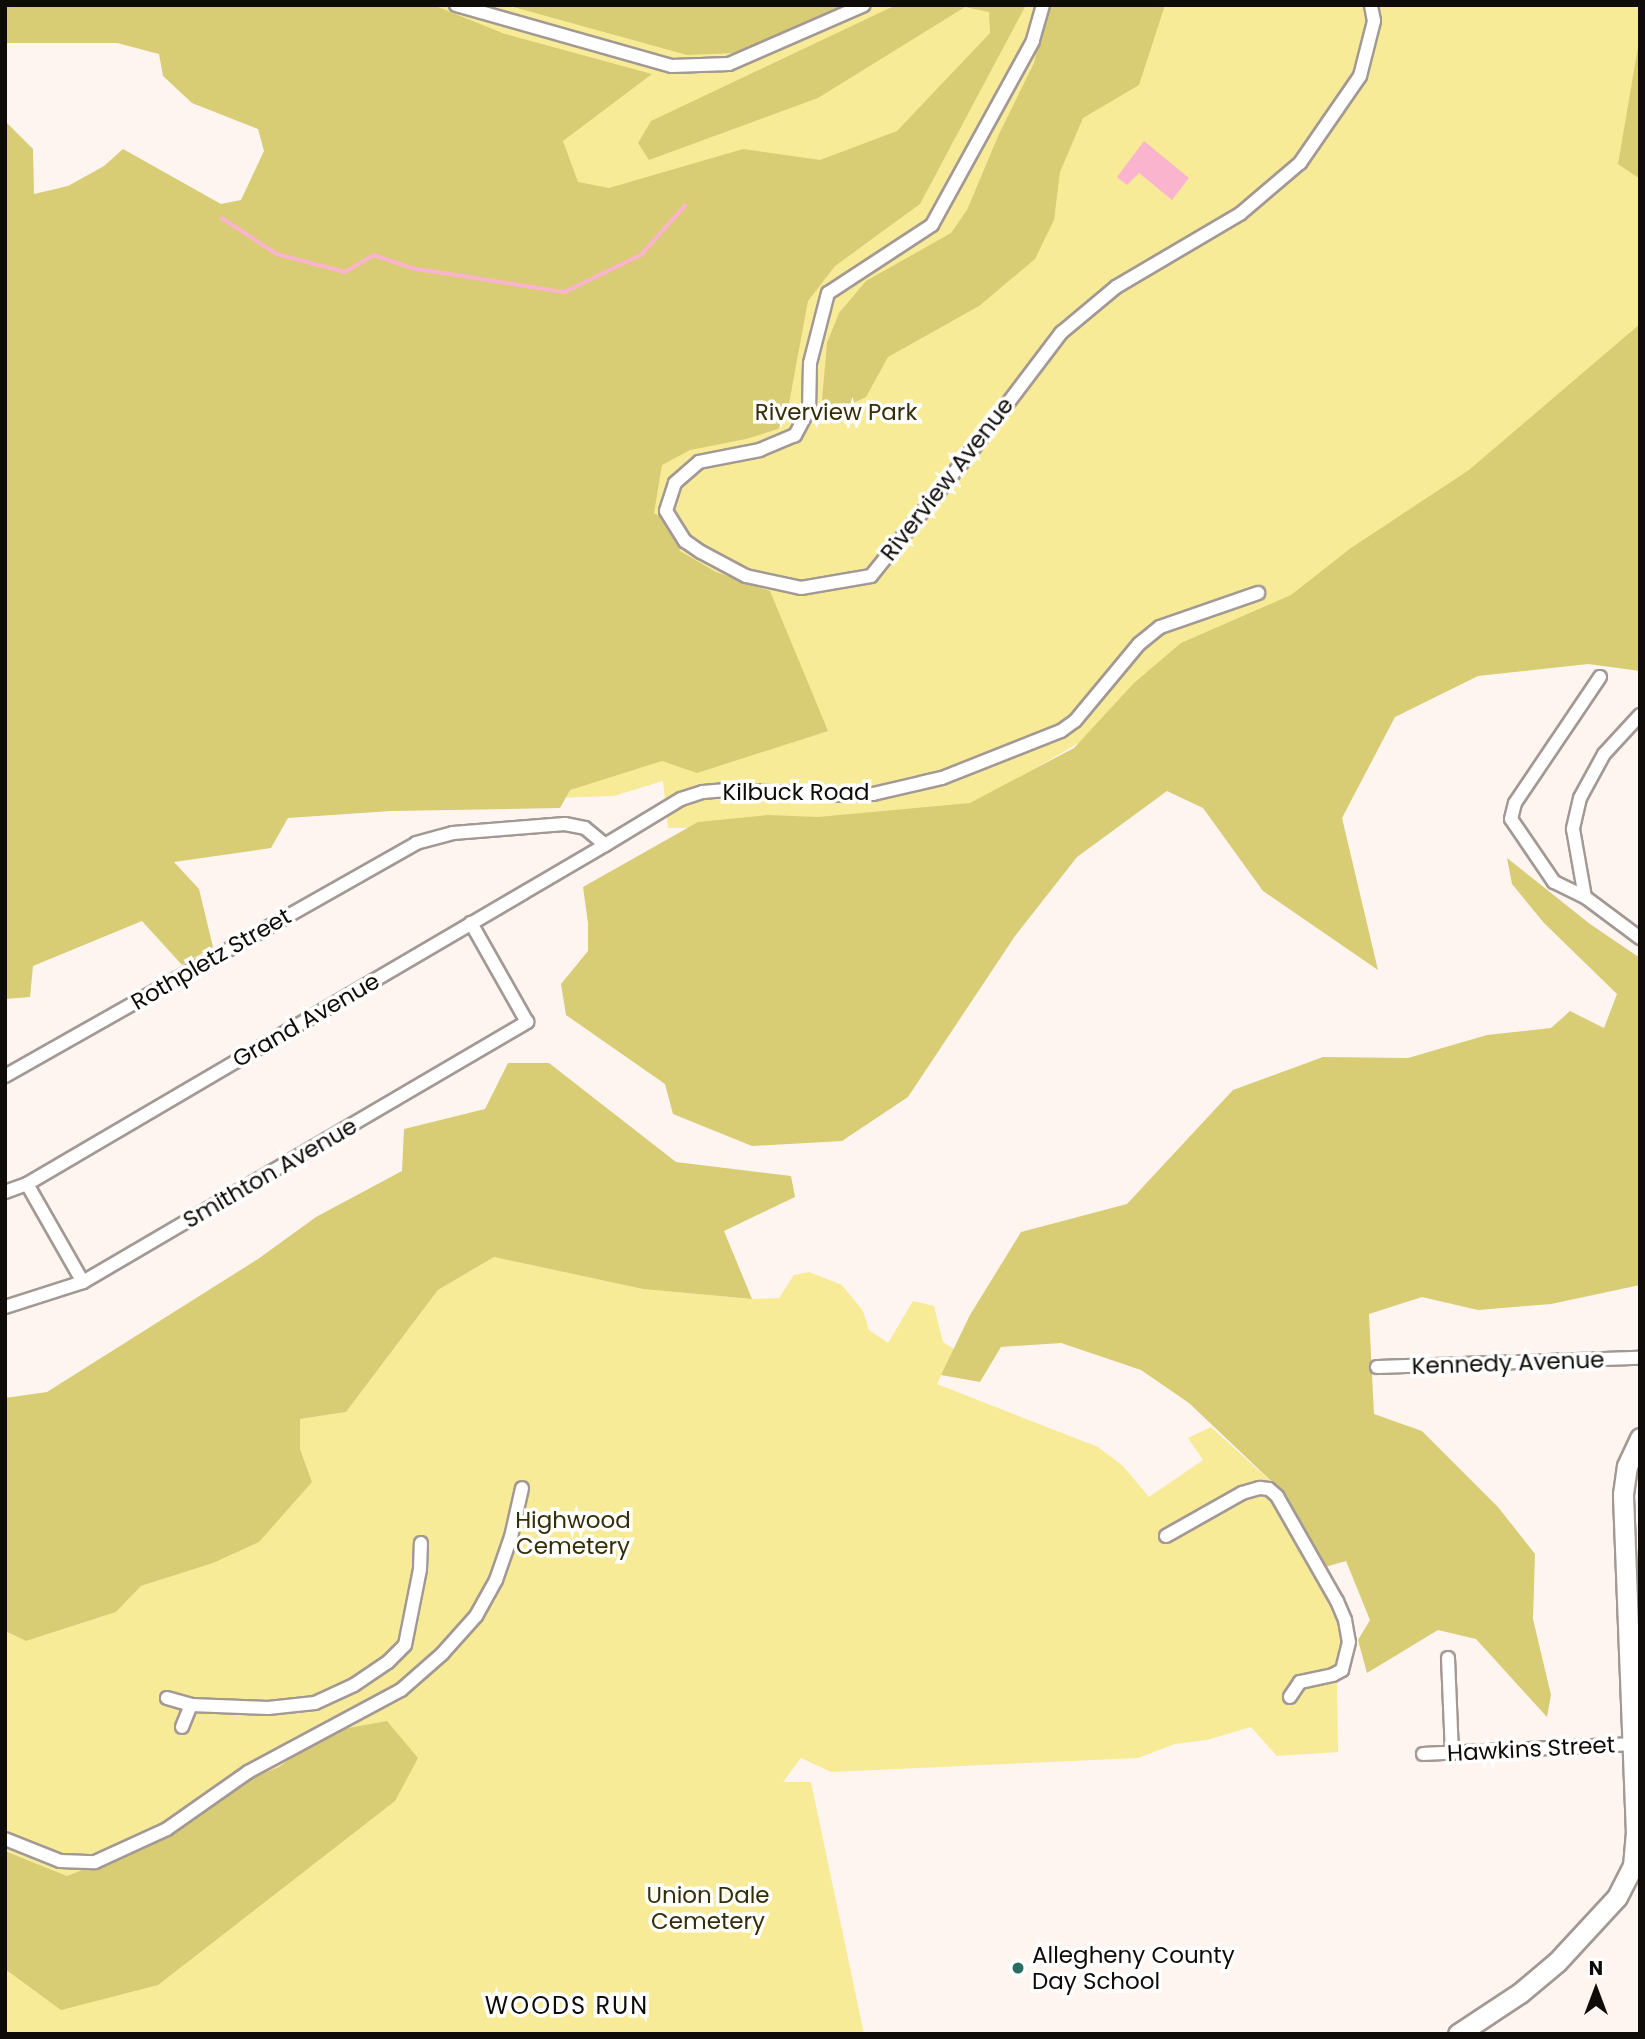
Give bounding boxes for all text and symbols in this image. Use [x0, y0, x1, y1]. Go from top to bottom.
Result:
street label: Riverview Avenue [875, 392, 1019, 566]
park label: Riverview Park [755, 398, 917, 426]
street label: Kilbuck Road [722, 778, 870, 806]
street label: Rothpletz Street [126, 902, 296, 1016]
street label: Grand Avenue [228, 967, 384, 1073]
street label: Smithton Avenue [178, 1112, 362, 1234]
street label: Kennedy Avenue [1411, 1346, 1605, 1380]
park label: Highwood Cemetery [515, 1506, 631, 1560]
street label: Hawkins Street [1446, 1731, 1616, 1767]
park label: Union Dale Cemetery [646, 1881, 770, 1935]
place label: Allegheny County Day School [1032, 1941, 1235, 1995]
north arrow [1561, 1955, 1631, 2025]
text: N [1589, 1955, 1603, 1982]
marker: Allegheny County Day School [1010, 1960, 1026, 1976]
district label: WOODS RUN [486, 1992, 648, 2020]

